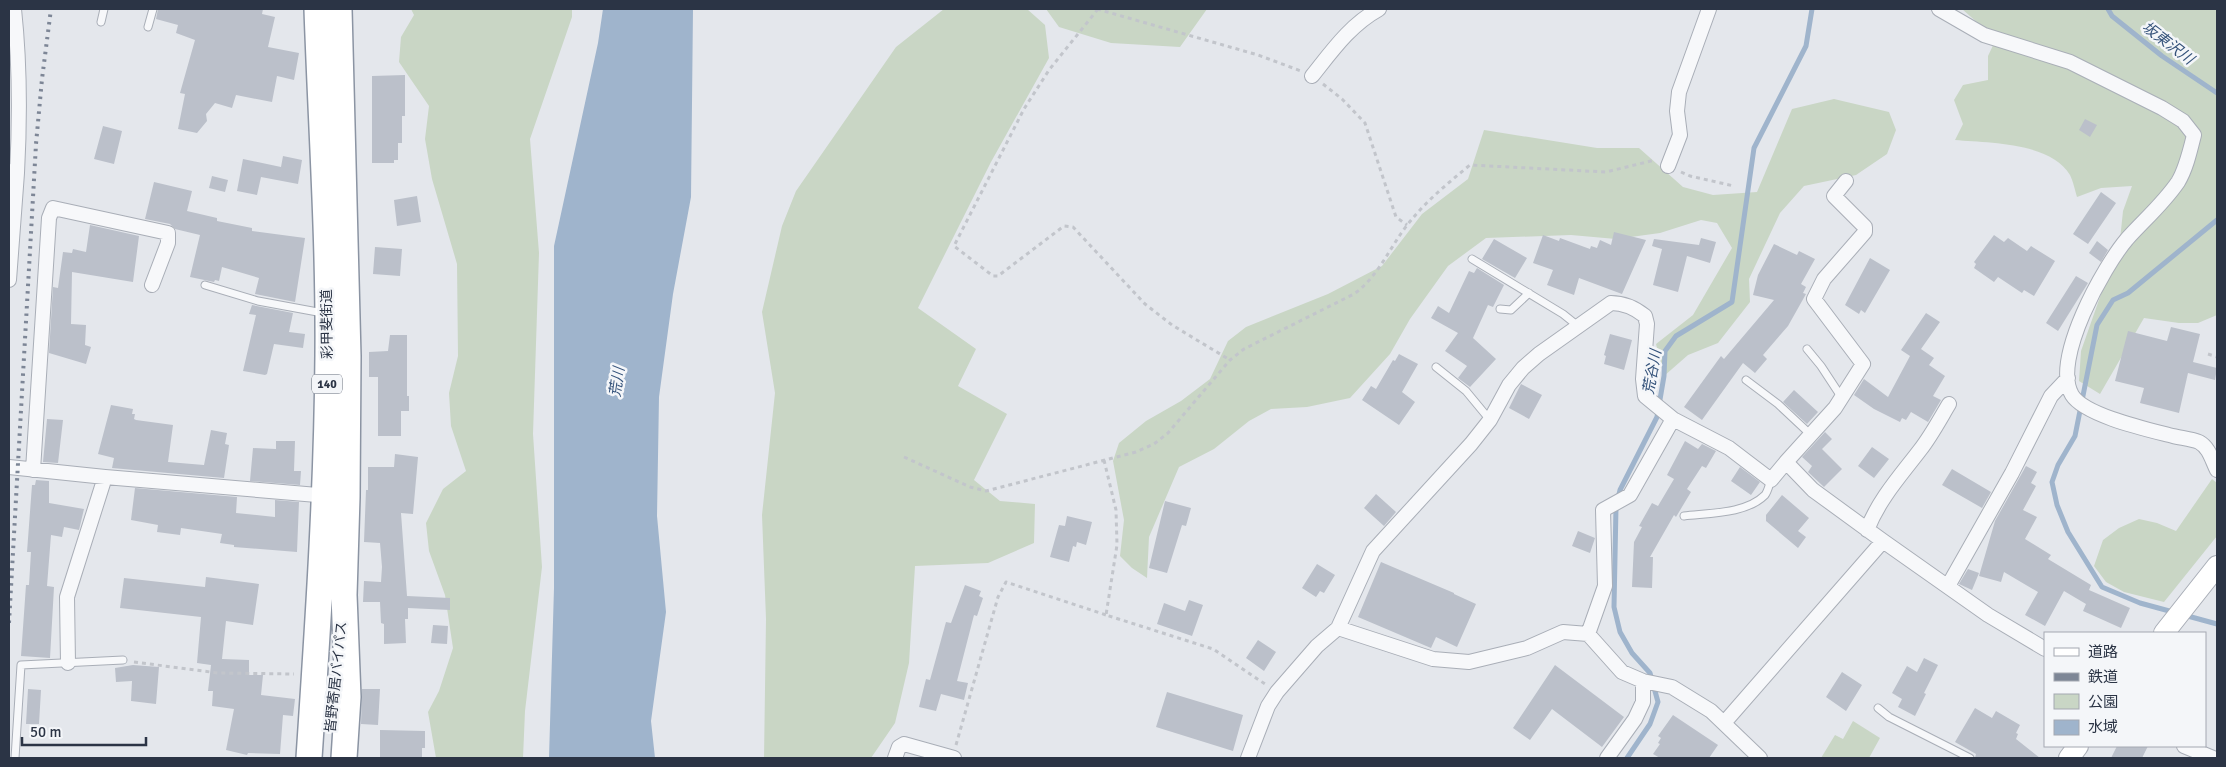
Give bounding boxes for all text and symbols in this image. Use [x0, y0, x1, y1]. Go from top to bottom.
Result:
water label: 坂東沢川 [2139, 18, 2199, 69]
street label: 彩甲斐街道 [318, 289, 336, 359]
water label: 荒谷川 [1639, 346, 1665, 396]
water label: 荒川 [606, 364, 628, 398]
road number: 140 [312, 374, 342, 394]
street label: 皆野寄居バイパス [322, 621, 350, 733]
legend [2044, 632, 2206, 747]
text: 道路 [2088, 643, 2118, 661]
text: 鉄道 [2088, 668, 2118, 686]
text: 公園 [2088, 693, 2118, 711]
scale bar [22, 714, 146, 746]
text: 水域 [2088, 718, 2118, 736]
text: 50 m [30, 723, 61, 741]

